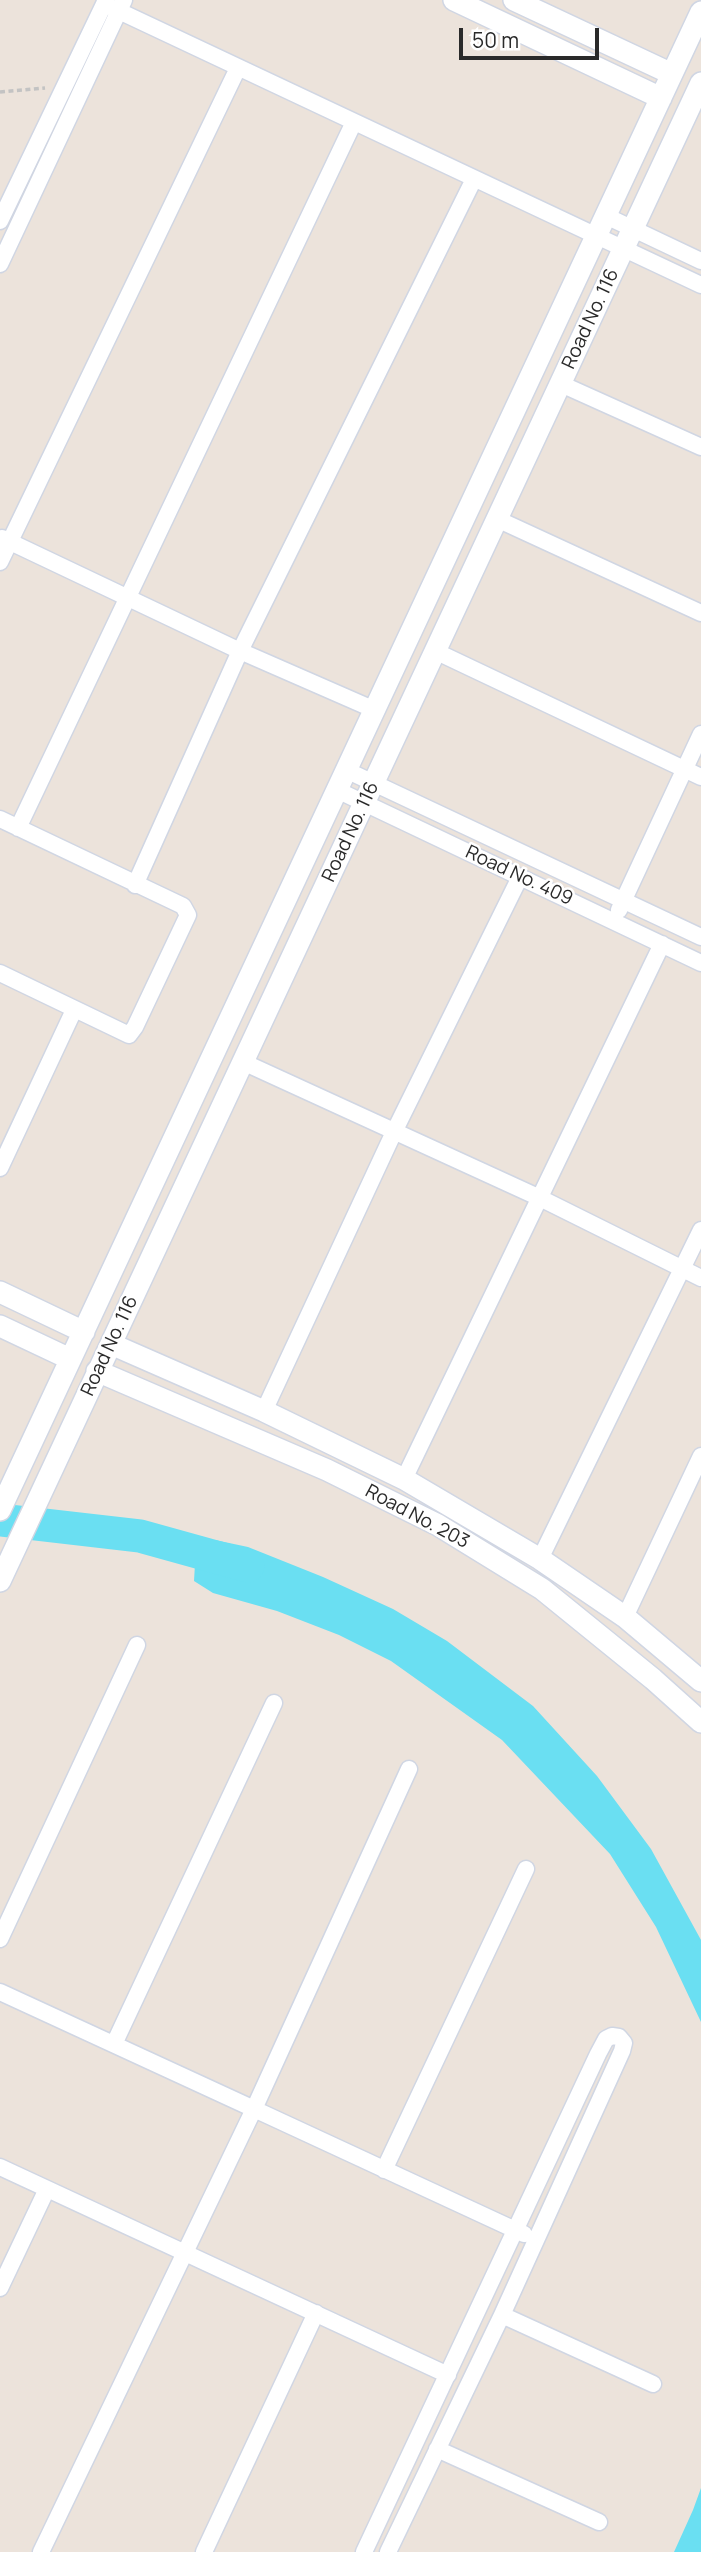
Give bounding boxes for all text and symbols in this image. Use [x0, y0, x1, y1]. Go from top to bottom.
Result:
scale bar [463, 14, 603, 58]
text: 50 m [472, 26, 519, 54]
street label: Road No. 116 [558, 265, 624, 373]
street label: Road No. 116 [318, 778, 384, 886]
street label: Road No. 409 [462, 841, 576, 911]
street label: Road No. 116 [77, 1292, 143, 1400]
street label: Road No. 203 [361, 1480, 473, 1554]

